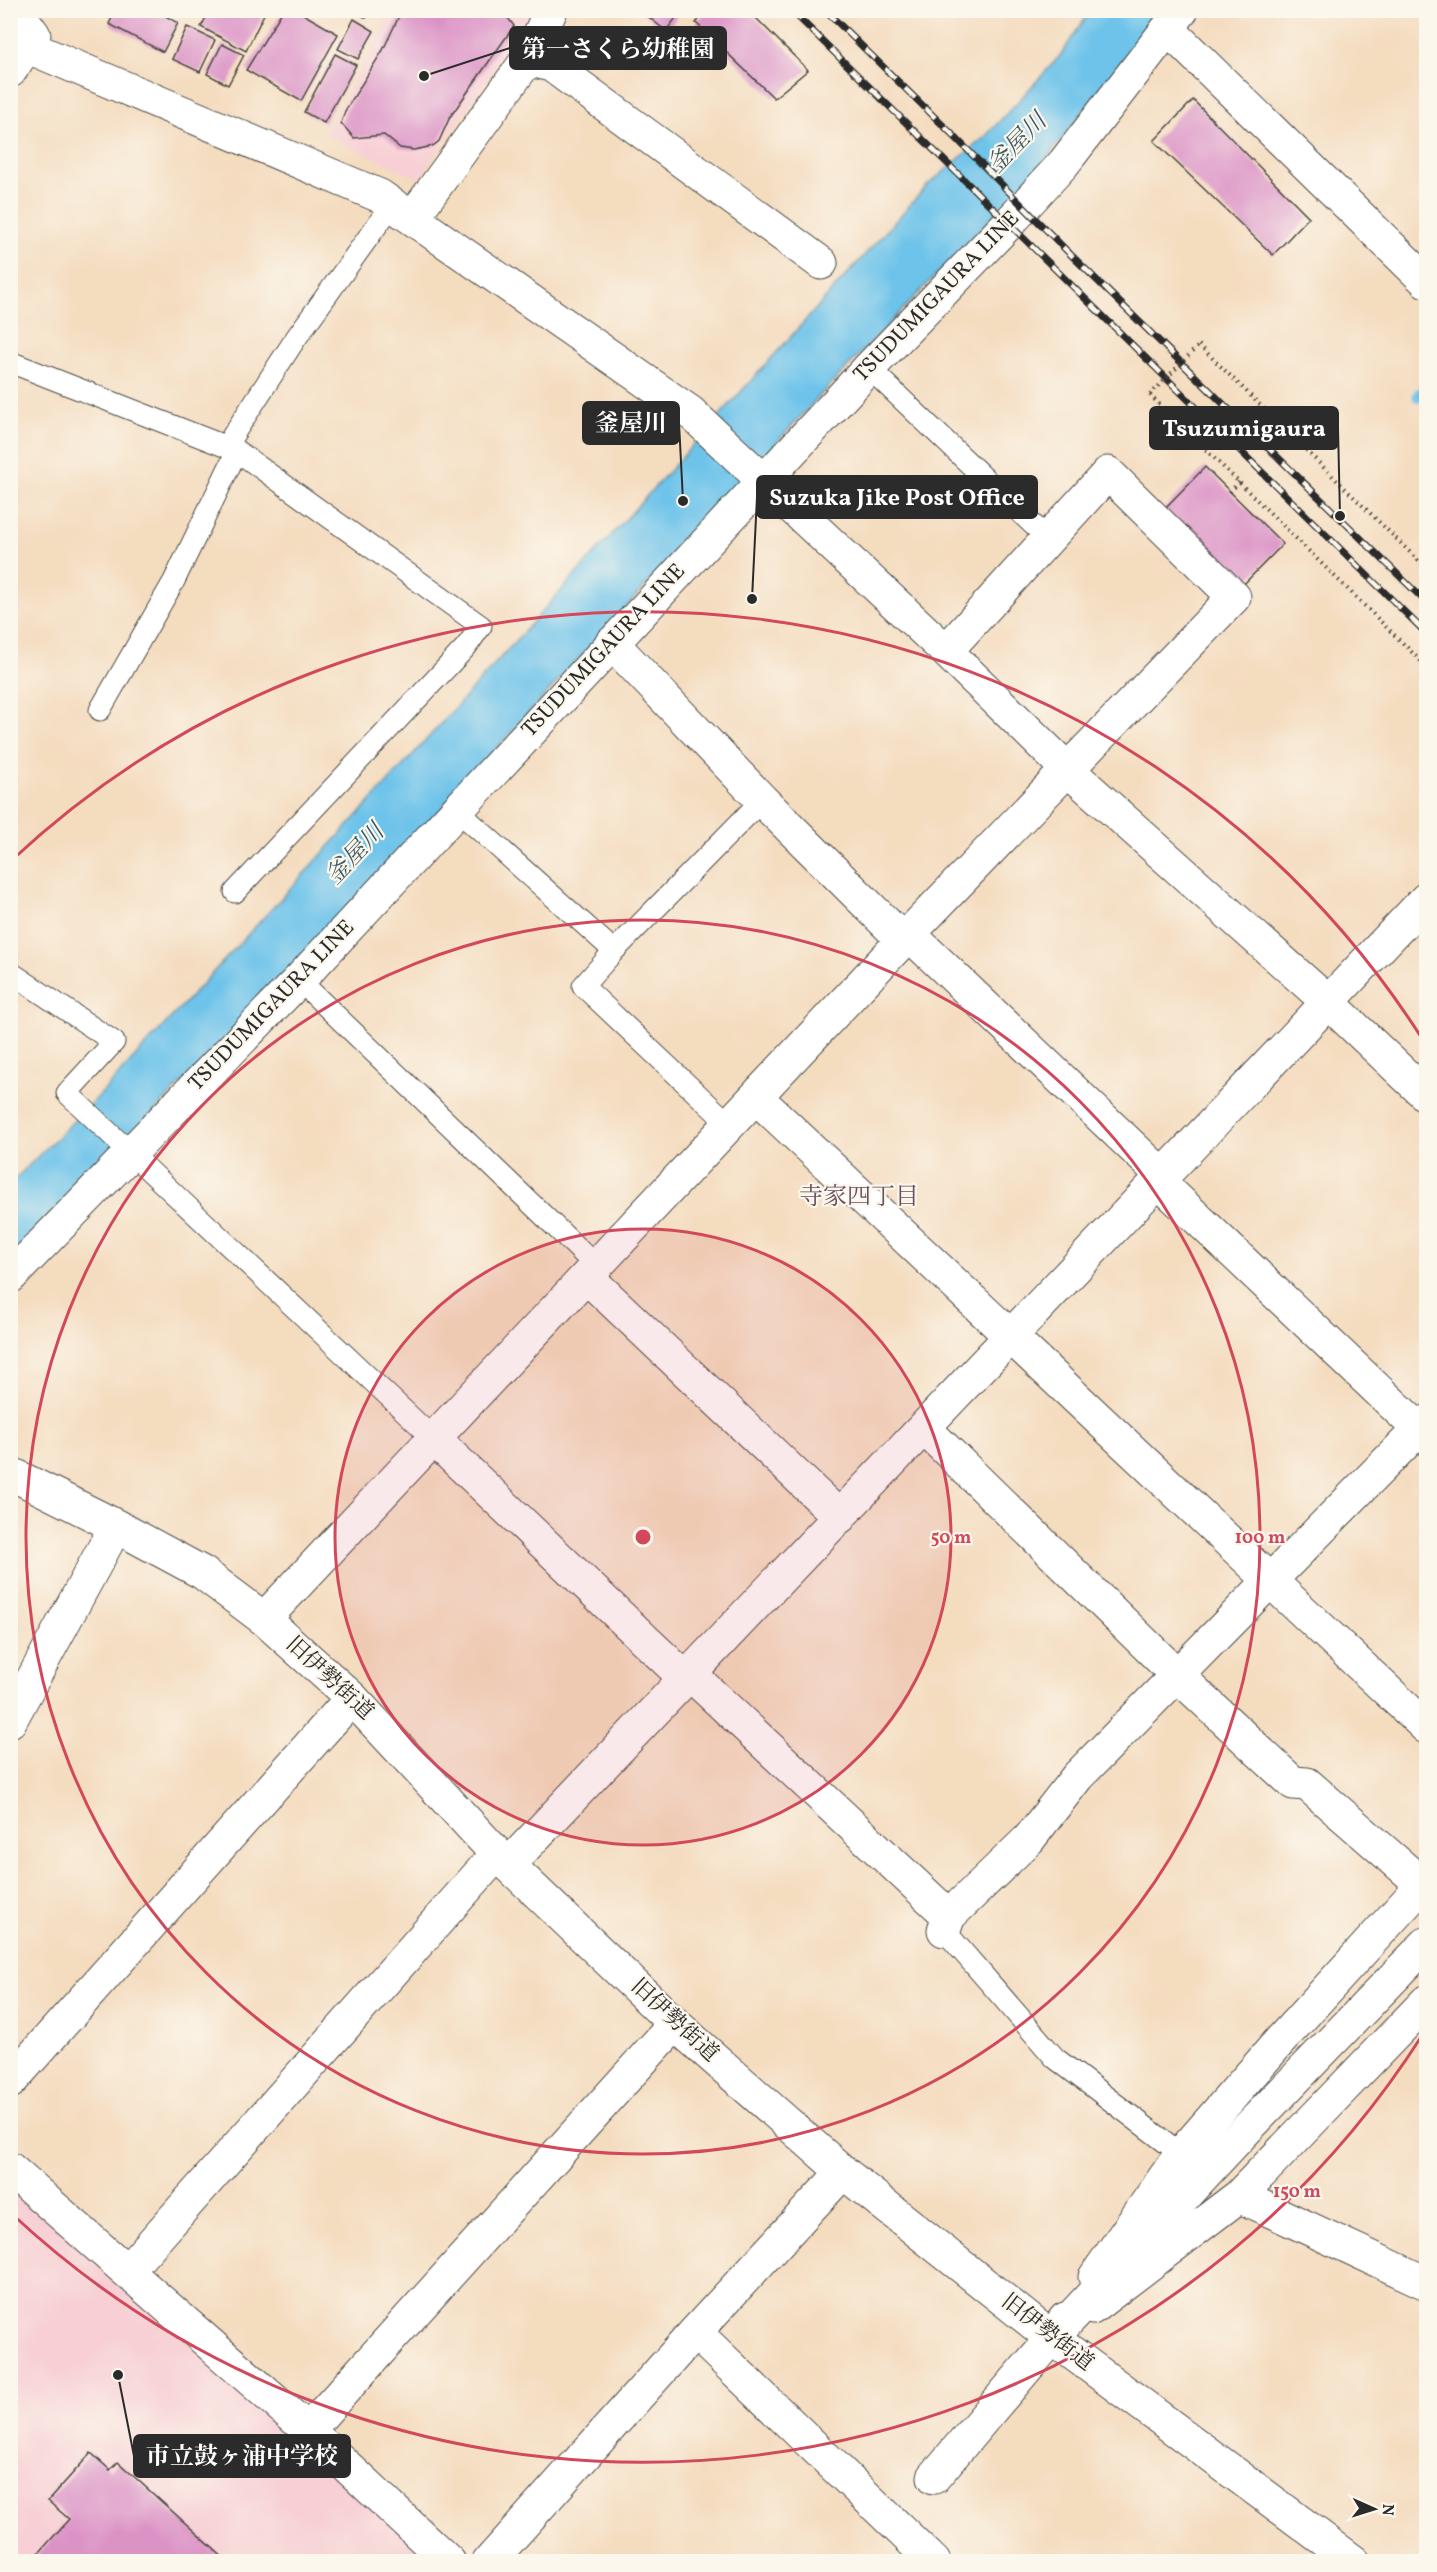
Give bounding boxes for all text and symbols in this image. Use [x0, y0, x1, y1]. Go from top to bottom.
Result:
callout: 第一さくら幼稚園 [510, 27, 726, 69]
text: 第一さくら幼稚園 [522, 34, 714, 68]
water label: 釜屋川 [981, 104, 1057, 182]
street label: TSUDUMIGAURA LINE [847, 204, 1027, 390]
callout: 釜屋川 [583, 402, 679, 444]
callout: Tsuzumigaura [1150, 407, 1338, 449]
text: 釜屋川 [595, 408, 667, 442]
text: Tsuzumigaura [1162, 413, 1326, 447]
callout: Suzuka Jike Post Office [757, 476, 1037, 518]
text: Suzuka Jike Post Office [769, 482, 1025, 516]
street label: TSUDUMIGAURA LINE [515, 557, 693, 745]
water label: 釜屋川 [319, 815, 395, 893]
street label: TSUDUMIGAURA LINE [182, 913, 362, 1099]
district label: 寺家四丁目 [799, 1181, 919, 1215]
text: 50 m [931, 1526, 971, 1551]
text: 100 m [1235, 1526, 1285, 1551]
centre of rings [633, 1527, 653, 1547]
street label: 旧伊勢街道 [278, 1630, 380, 1728]
street label: 旧伊勢街道 [623, 1972, 725, 2070]
text: 150 m [1273, 2180, 1321, 2205]
street label: 旧伊勢街道 [994, 2287, 1100, 2379]
callout: 市立鼓ヶ浦中学校 [134, 2435, 350, 2477]
text: 市立鼓ヶ浦中学校 [146, 2441, 338, 2475]
north arrow [1344, 2479, 1404, 2539]
text: N [1376, 2503, 1398, 2516]

